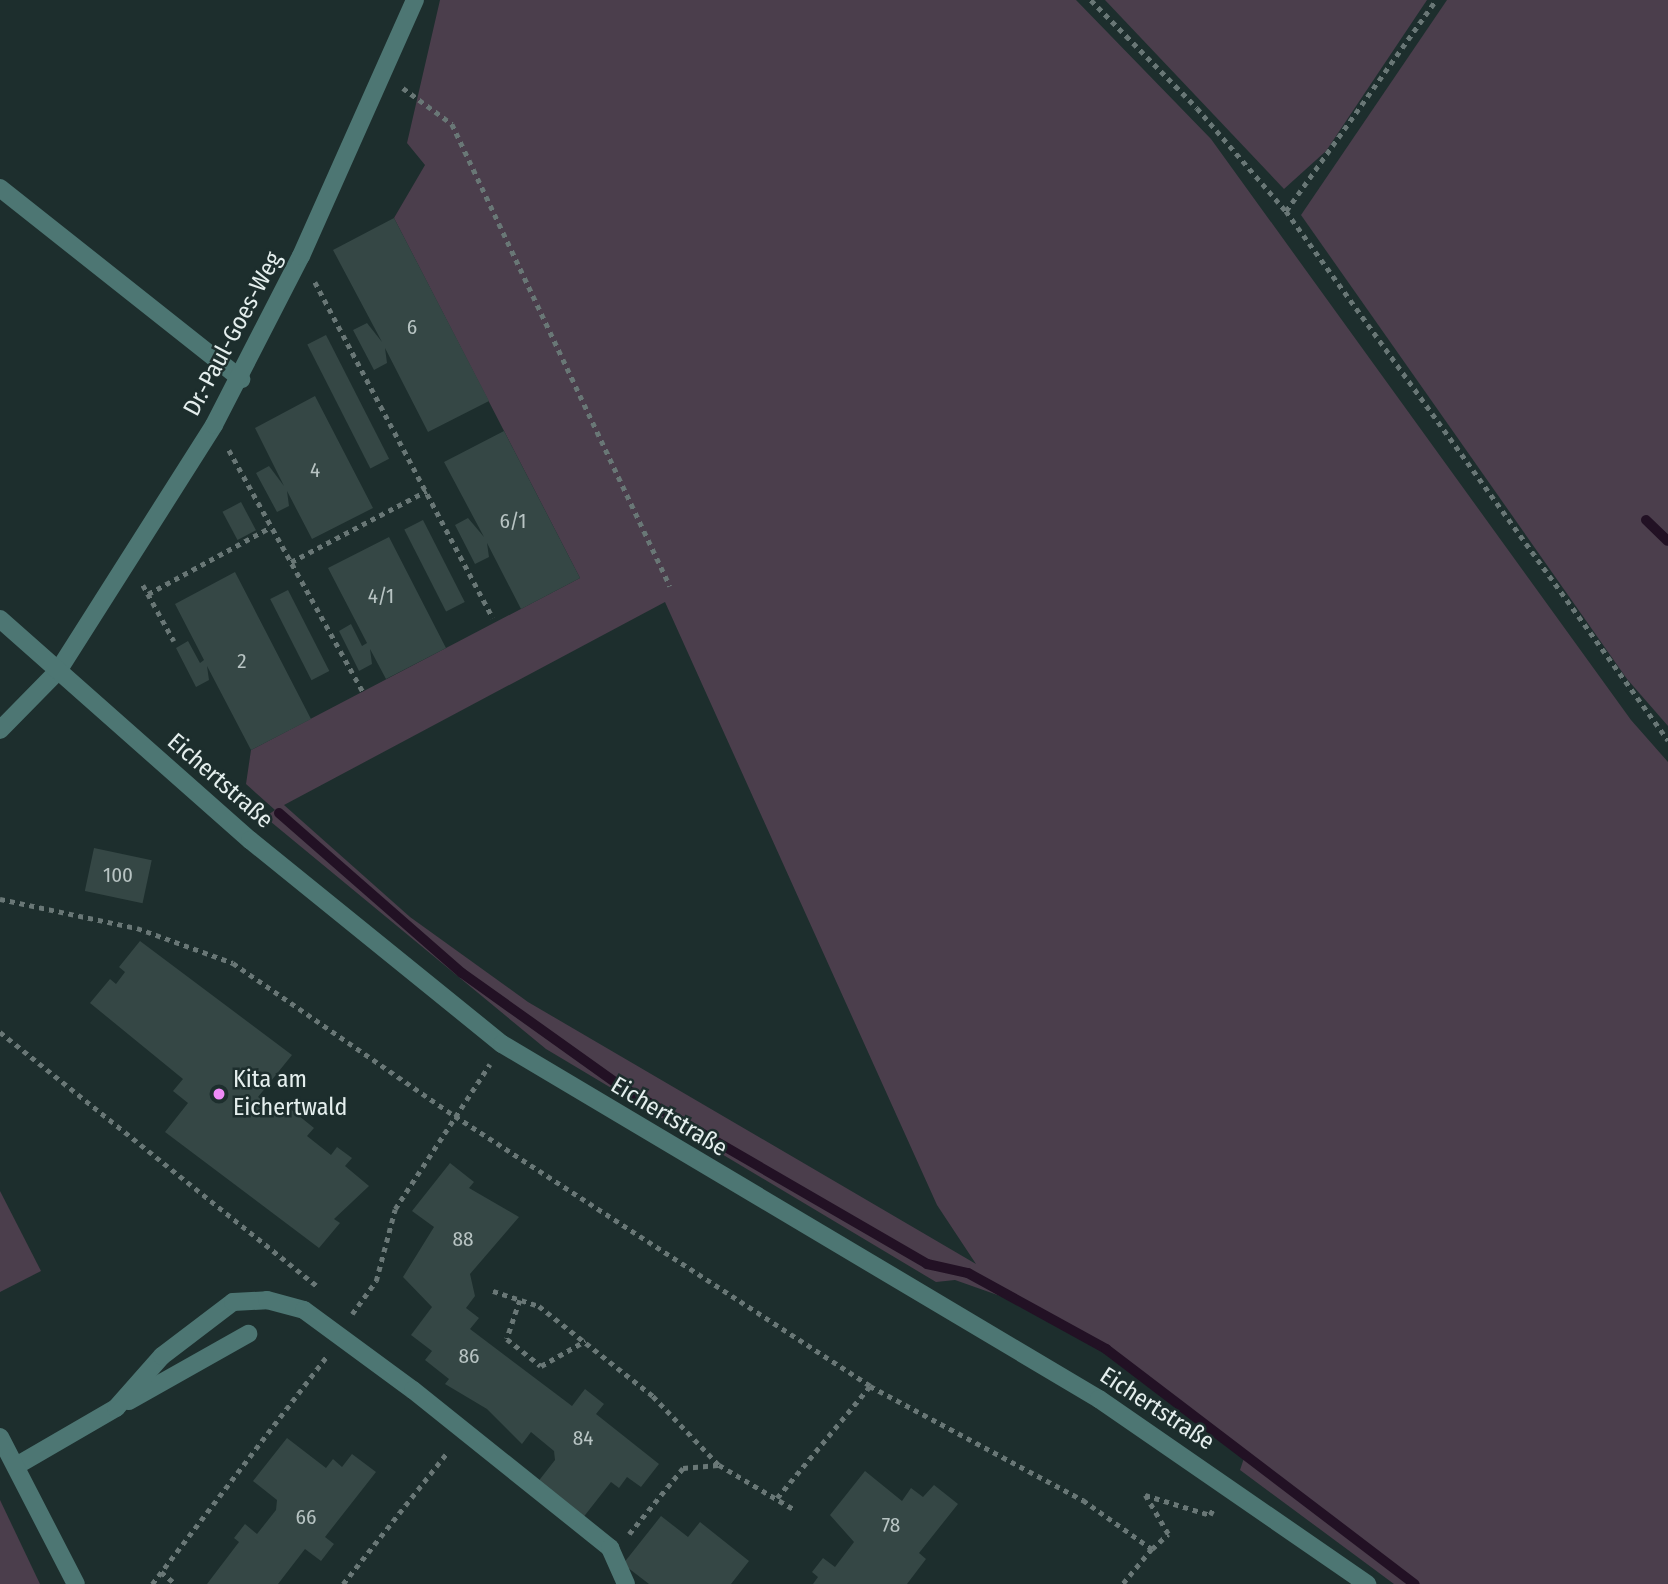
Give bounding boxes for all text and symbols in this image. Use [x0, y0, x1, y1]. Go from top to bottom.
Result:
street label: Dr.-Paul-Goes-Weg [178, 247, 288, 421]
house number: 6 [407, 314, 417, 340]
house number: 4 [310, 457, 320, 483]
house number: 6/1 [500, 508, 526, 534]
house number: 4/1 [368, 583, 394, 609]
house number: 2 [237, 648, 247, 674]
street label: Eichertstraße [161, 727, 279, 835]
house number: 100 [103, 862, 133, 888]
place label: Kita am Eichertwald [233, 1066, 347, 1122]
street label: Eichertstraße [606, 1071, 732, 1163]
marker: Kita am Eichertwald [211, 1086, 227, 1102]
house number: 88 [453, 1226, 473, 1252]
house number: 86 [459, 1343, 479, 1369]
street label: Eichertstraße [1094, 1361, 1220, 1457]
house number: 84 [573, 1425, 593, 1451]
house number: 66 [296, 1504, 316, 1530]
house number: 78 [882, 1512, 900, 1538]

